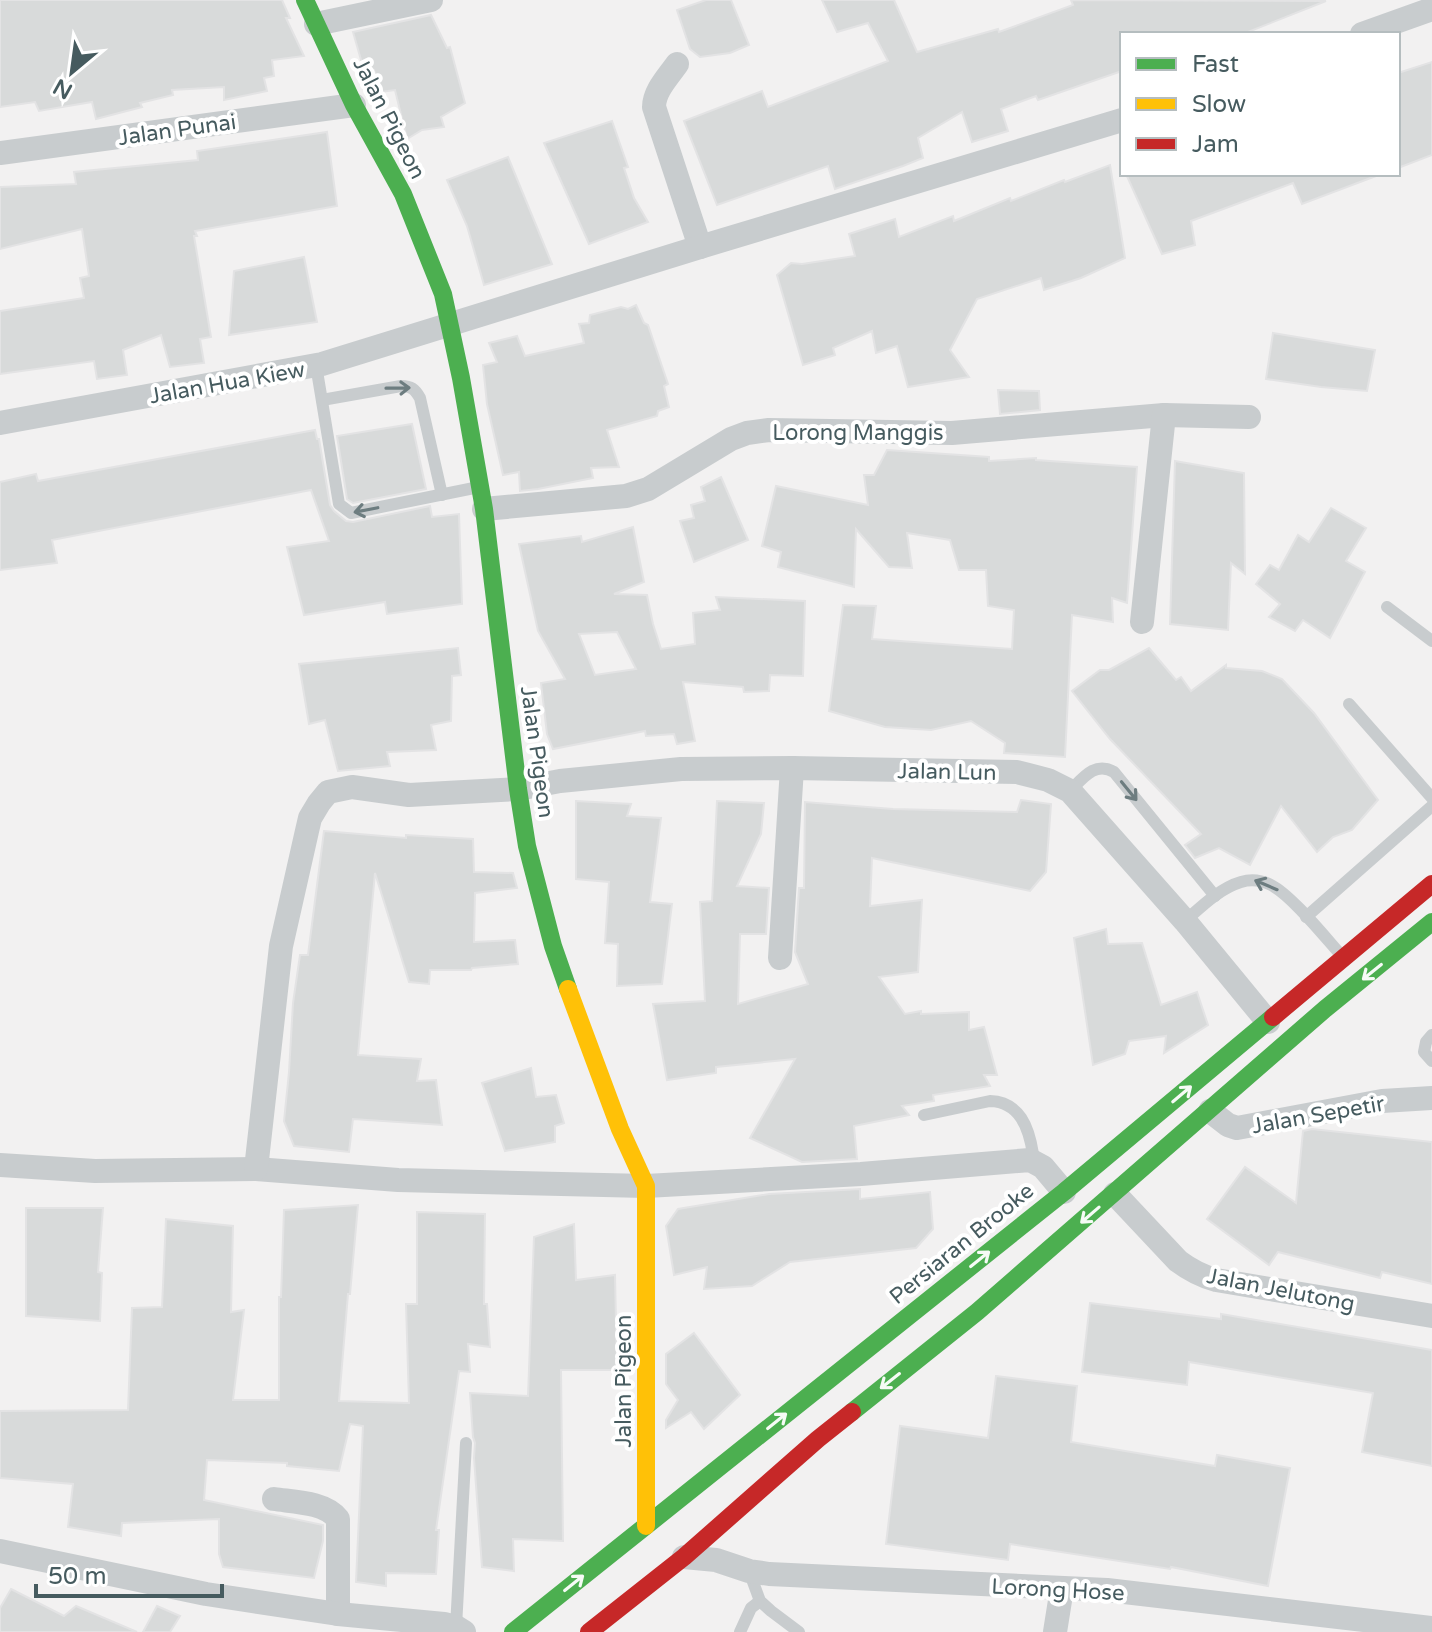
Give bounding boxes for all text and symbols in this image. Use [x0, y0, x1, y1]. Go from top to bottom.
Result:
north arrow [32, 32, 112, 112]
legend [1120, 32, 1400, 176]
text: Fast [1192, 50, 1239, 79]
street label: Jalan Pigeon [347, 53, 431, 184]
text: N [49, 73, 77, 104]
text: Slow [1192, 90, 1246, 119]
street label: Jalan Punai [116, 109, 238, 151]
text: Jam [1192, 130, 1239, 159]
street label: Jalan Hua Kiew [147, 357, 307, 409]
one-way arrow [385, 380, 411, 396]
street label: Lorong Manggis [772, 420, 944, 446]
one-way arrow [353, 504, 379, 519]
street label: Jalan Pigeon [515, 685, 559, 820]
street label: Jalan Lun [897, 758, 997, 786]
one-way arrow [1120, 780, 1138, 801]
one-way arrow [1255, 877, 1279, 892]
one-way arrow [1362, 963, 1382, 981]
one-way arrow [1171, 1085, 1191, 1103]
street label: Jalan Sepetir [1250, 1090, 1387, 1139]
street label: Persiaran Brooke [884, 1178, 1039, 1310]
one-way arrow [1081, 1206, 1101, 1224]
one-way arrow [969, 1250, 990, 1267]
street label: Jalan Jelutong [1205, 1263, 1357, 1317]
street label: Jalan Pigeon [611, 1315, 637, 1447]
one-way arrow [880, 1373, 901, 1390]
one-way arrow [766, 1412, 787, 1430]
scale bar [36, 1548, 222, 1598]
text: 50 m [48, 1562, 106, 1591]
street label: Lorong Hose [991, 1574, 1125, 1606]
one-way arrow [563, 1575, 584, 1592]

